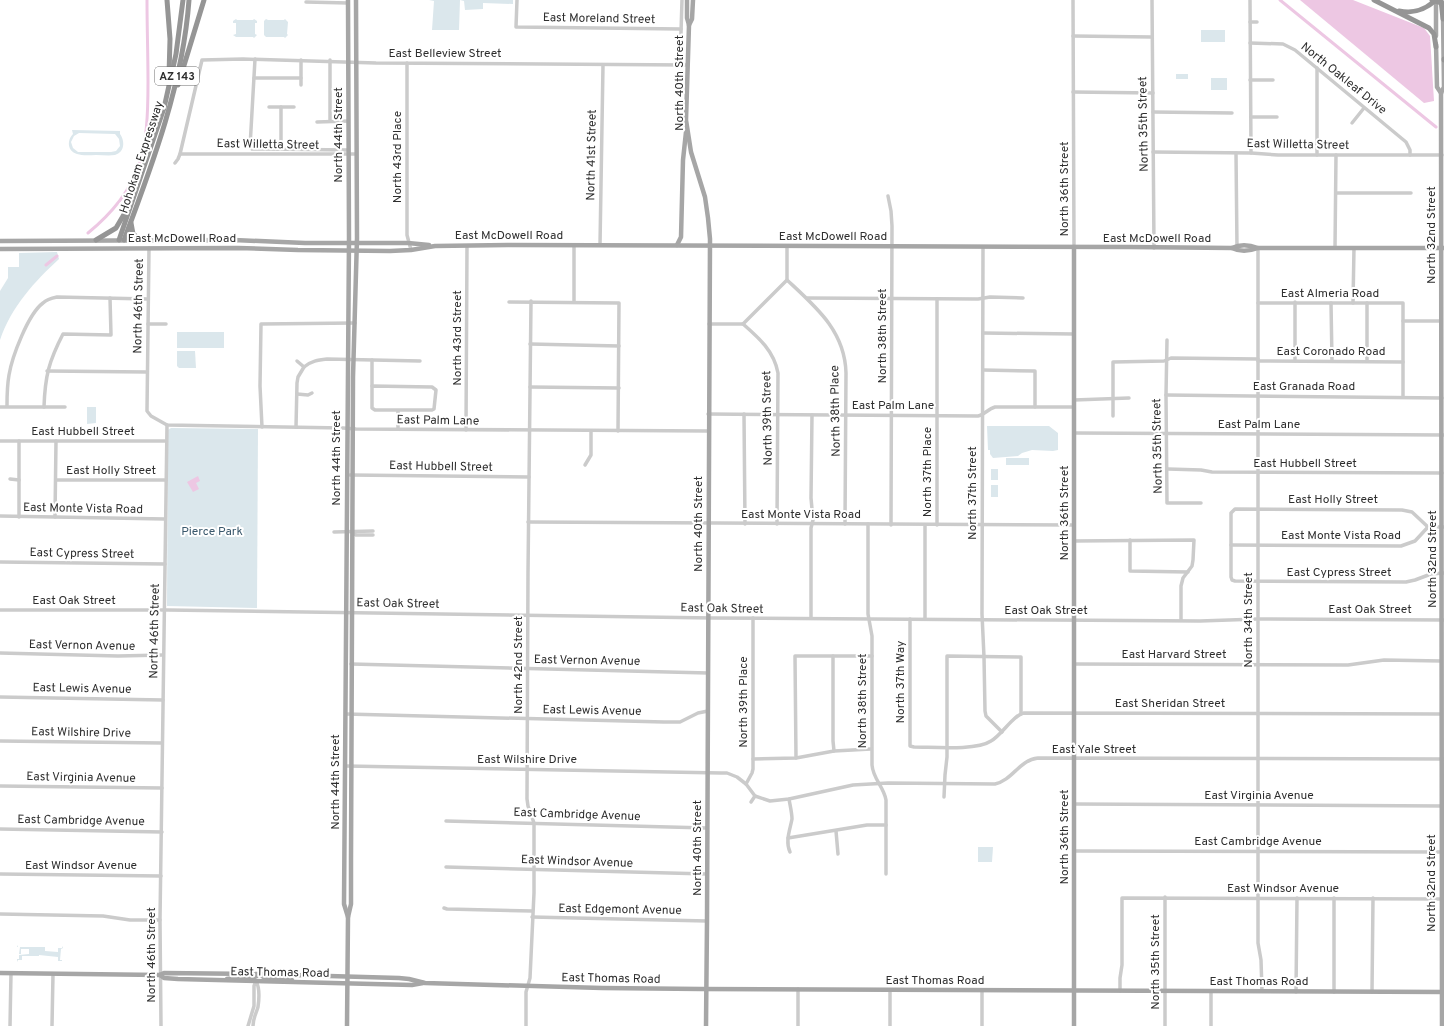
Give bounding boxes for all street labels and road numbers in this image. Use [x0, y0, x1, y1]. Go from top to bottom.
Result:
street label: East Moreland Street [543, 10, 655, 28]
street label: North 40th Street [672, 35, 688, 131]
street label: North Oakleaf Drive [1297, 39, 1390, 118]
street label: East Belleview Street [388, 46, 502, 62]
road number: AZ 143 [155, 67, 199, 85]
street label: North 35th Street [1135, 76, 1153, 172]
street label: North 44th Street [331, 87, 347, 183]
street label: Hohokam Expressway [116, 99, 168, 216]
street label: North 41st Street [583, 109, 601, 201]
street label: North 43rd Place [390, 111, 406, 203]
street label: East Willetta Street [216, 136, 319, 154]
street label: East Willetta Street [1246, 136, 1349, 154]
street label: North 36th Street [1057, 141, 1073, 237]
street label: North 32nd Street [1424, 186, 1440, 284]
street label: East McDowell Road [455, 228, 563, 244]
street label: East McDowell Road [779, 229, 887, 245]
street label: East McDowell Road [128, 231, 236, 247]
street label: East McDowell Road [1103, 231, 1211, 247]
street label: North 46th Street [130, 258, 148, 354]
street label: East Almeria Road [1281, 286, 1379, 302]
street label: North 38th Street [875, 288, 891, 384]
street label: North 43rd Street [450, 290, 466, 386]
street label: East Coronado Road [1276, 344, 1386, 360]
street label: North 38th Place [827, 365, 845, 457]
street label: North 39th Street [759, 370, 777, 466]
street label: East Granada Road [1253, 379, 1355, 395]
street label: East Palm Lane [852, 398, 934, 414]
street label: North 35th Street [1149, 398, 1167, 494]
street label: North 44th Street [329, 410, 345, 506]
street label: East Palm Lane [397, 412, 479, 430]
street label: East Palm Lane [1218, 417, 1300, 433]
street label: East Hubbell Street [31, 424, 135, 440]
street label: North 37th Place [920, 427, 936, 517]
street label: North 37th Street [965, 446, 981, 540]
street label: East Hubbell Street [1253, 456, 1357, 472]
street label: East Hubbell Street [389, 458, 493, 476]
street label: East Holly Street [66, 463, 156, 479]
street label: North 36th Street [1057, 465, 1073, 561]
street label: North 40th Street [691, 476, 707, 572]
street label: East Holly Street [1288, 492, 1378, 508]
street label: East Monte Vista Road [23, 500, 143, 518]
street label: East Monte Vista Road [741, 507, 861, 523]
street label: North 32nd Street [1425, 510, 1441, 608]
street label: East Monte Vista Road [1281, 528, 1401, 544]
street label: East Cypress Street [29, 545, 135, 563]
street label: East Cypress Street [1287, 565, 1391, 581]
street label: North 34th Street [1241, 572, 1257, 668]
street label: North 46th Street [146, 583, 164, 679]
street label: East Oak Street [32, 593, 116, 609]
street label: East Oak Street [356, 595, 440, 613]
street label: East Oak Street [680, 600, 764, 618]
street label: East Oak Street [1328, 602, 1412, 618]
street label: East Oak Street [1004, 603, 1088, 619]
street label: North 42nd Street [511, 616, 527, 714]
street label: East Vernon Avenue [29, 637, 135, 655]
street label: North 37th Way [893, 641, 909, 723]
street label: East Harvard Street [1122, 647, 1226, 663]
street label: East Vernon Avenue [534, 652, 640, 670]
street label: North 38th Street [855, 653, 871, 749]
street label: North 39th Place [736, 656, 752, 748]
street label: East Lewis Avenue [32, 680, 132, 698]
street label: East Sheridan Street [1115, 696, 1225, 712]
street label: East Lewis Avenue [542, 702, 642, 720]
street label: East Wilshire Drive [31, 724, 131, 742]
street label: North 44th Street [328, 734, 344, 830]
street label: East Yale Street [1052, 742, 1136, 758]
street label: East Wilshire Drive [477, 752, 577, 768]
street label: East Virginia Avenue [26, 769, 136, 787]
street label: East Virginia Avenue [1204, 788, 1314, 804]
street label: North 36th Street [1057, 789, 1073, 885]
street label: North 40th Street [690, 800, 706, 896]
street label: East Cambridge Avenue [513, 805, 641, 825]
street label: East Cambridge Avenue [17, 812, 145, 830]
street label: East Cambridge Avenue [1194, 834, 1322, 850]
street label: North 32nd Street [1424, 834, 1440, 932]
street label: East Windsor Avenue [521, 852, 633, 872]
street label: East Windsor Avenue [25, 858, 137, 874]
street label: East Windsor Avenue [1227, 881, 1339, 897]
street label: East Edgemont Avenue [558, 901, 682, 919]
street label: North 46th Street [144, 907, 160, 1003]
street label: North 35th Street [1148, 914, 1164, 1010]
street label: East Thomas Road [230, 964, 330, 982]
street label: East Thomas Road [561, 970, 661, 988]
street label: East Thomas Road [885, 973, 985, 989]
street label: East Thomas Road [1209, 974, 1309, 990]

